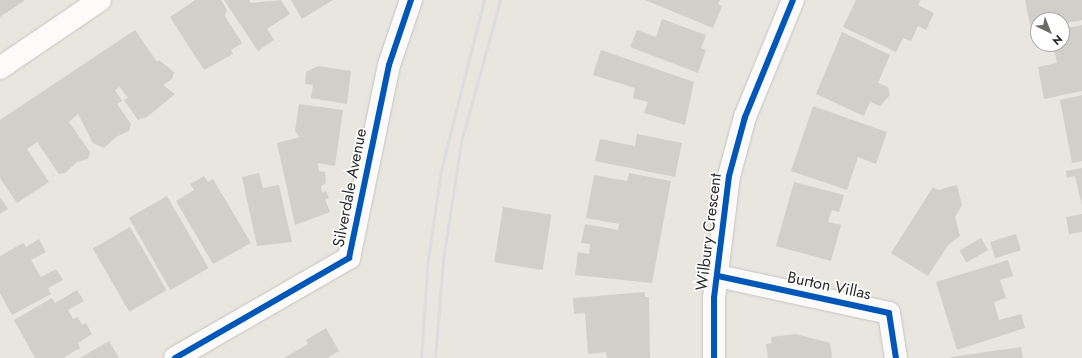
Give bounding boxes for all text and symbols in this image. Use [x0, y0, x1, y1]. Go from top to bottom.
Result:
north arrow [1030, 12, 1070, 52]
text: N [1049, 31, 1066, 49]
street label: Silverdale Avenue [329, 127, 371, 249]
street label: Wilbury Crescent [692, 172, 726, 292]
street label: Burton Villas [786, 268, 872, 304]

